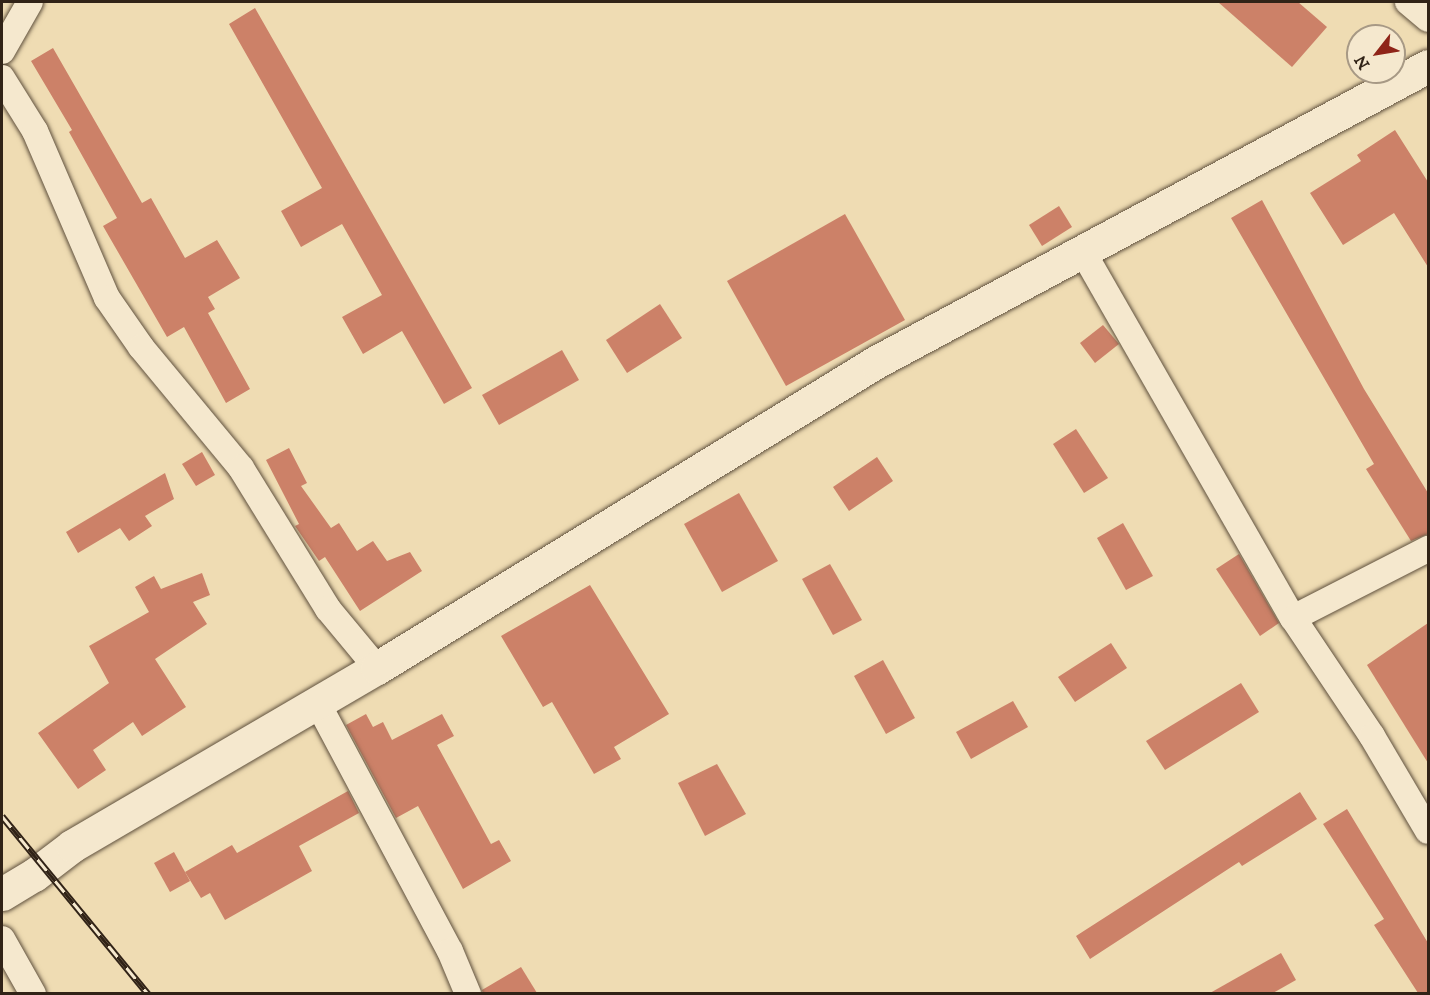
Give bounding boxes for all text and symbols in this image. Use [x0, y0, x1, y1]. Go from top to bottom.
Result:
north arrow [1346, 24, 1406, 84]
text: N [1350, 51, 1374, 73]

